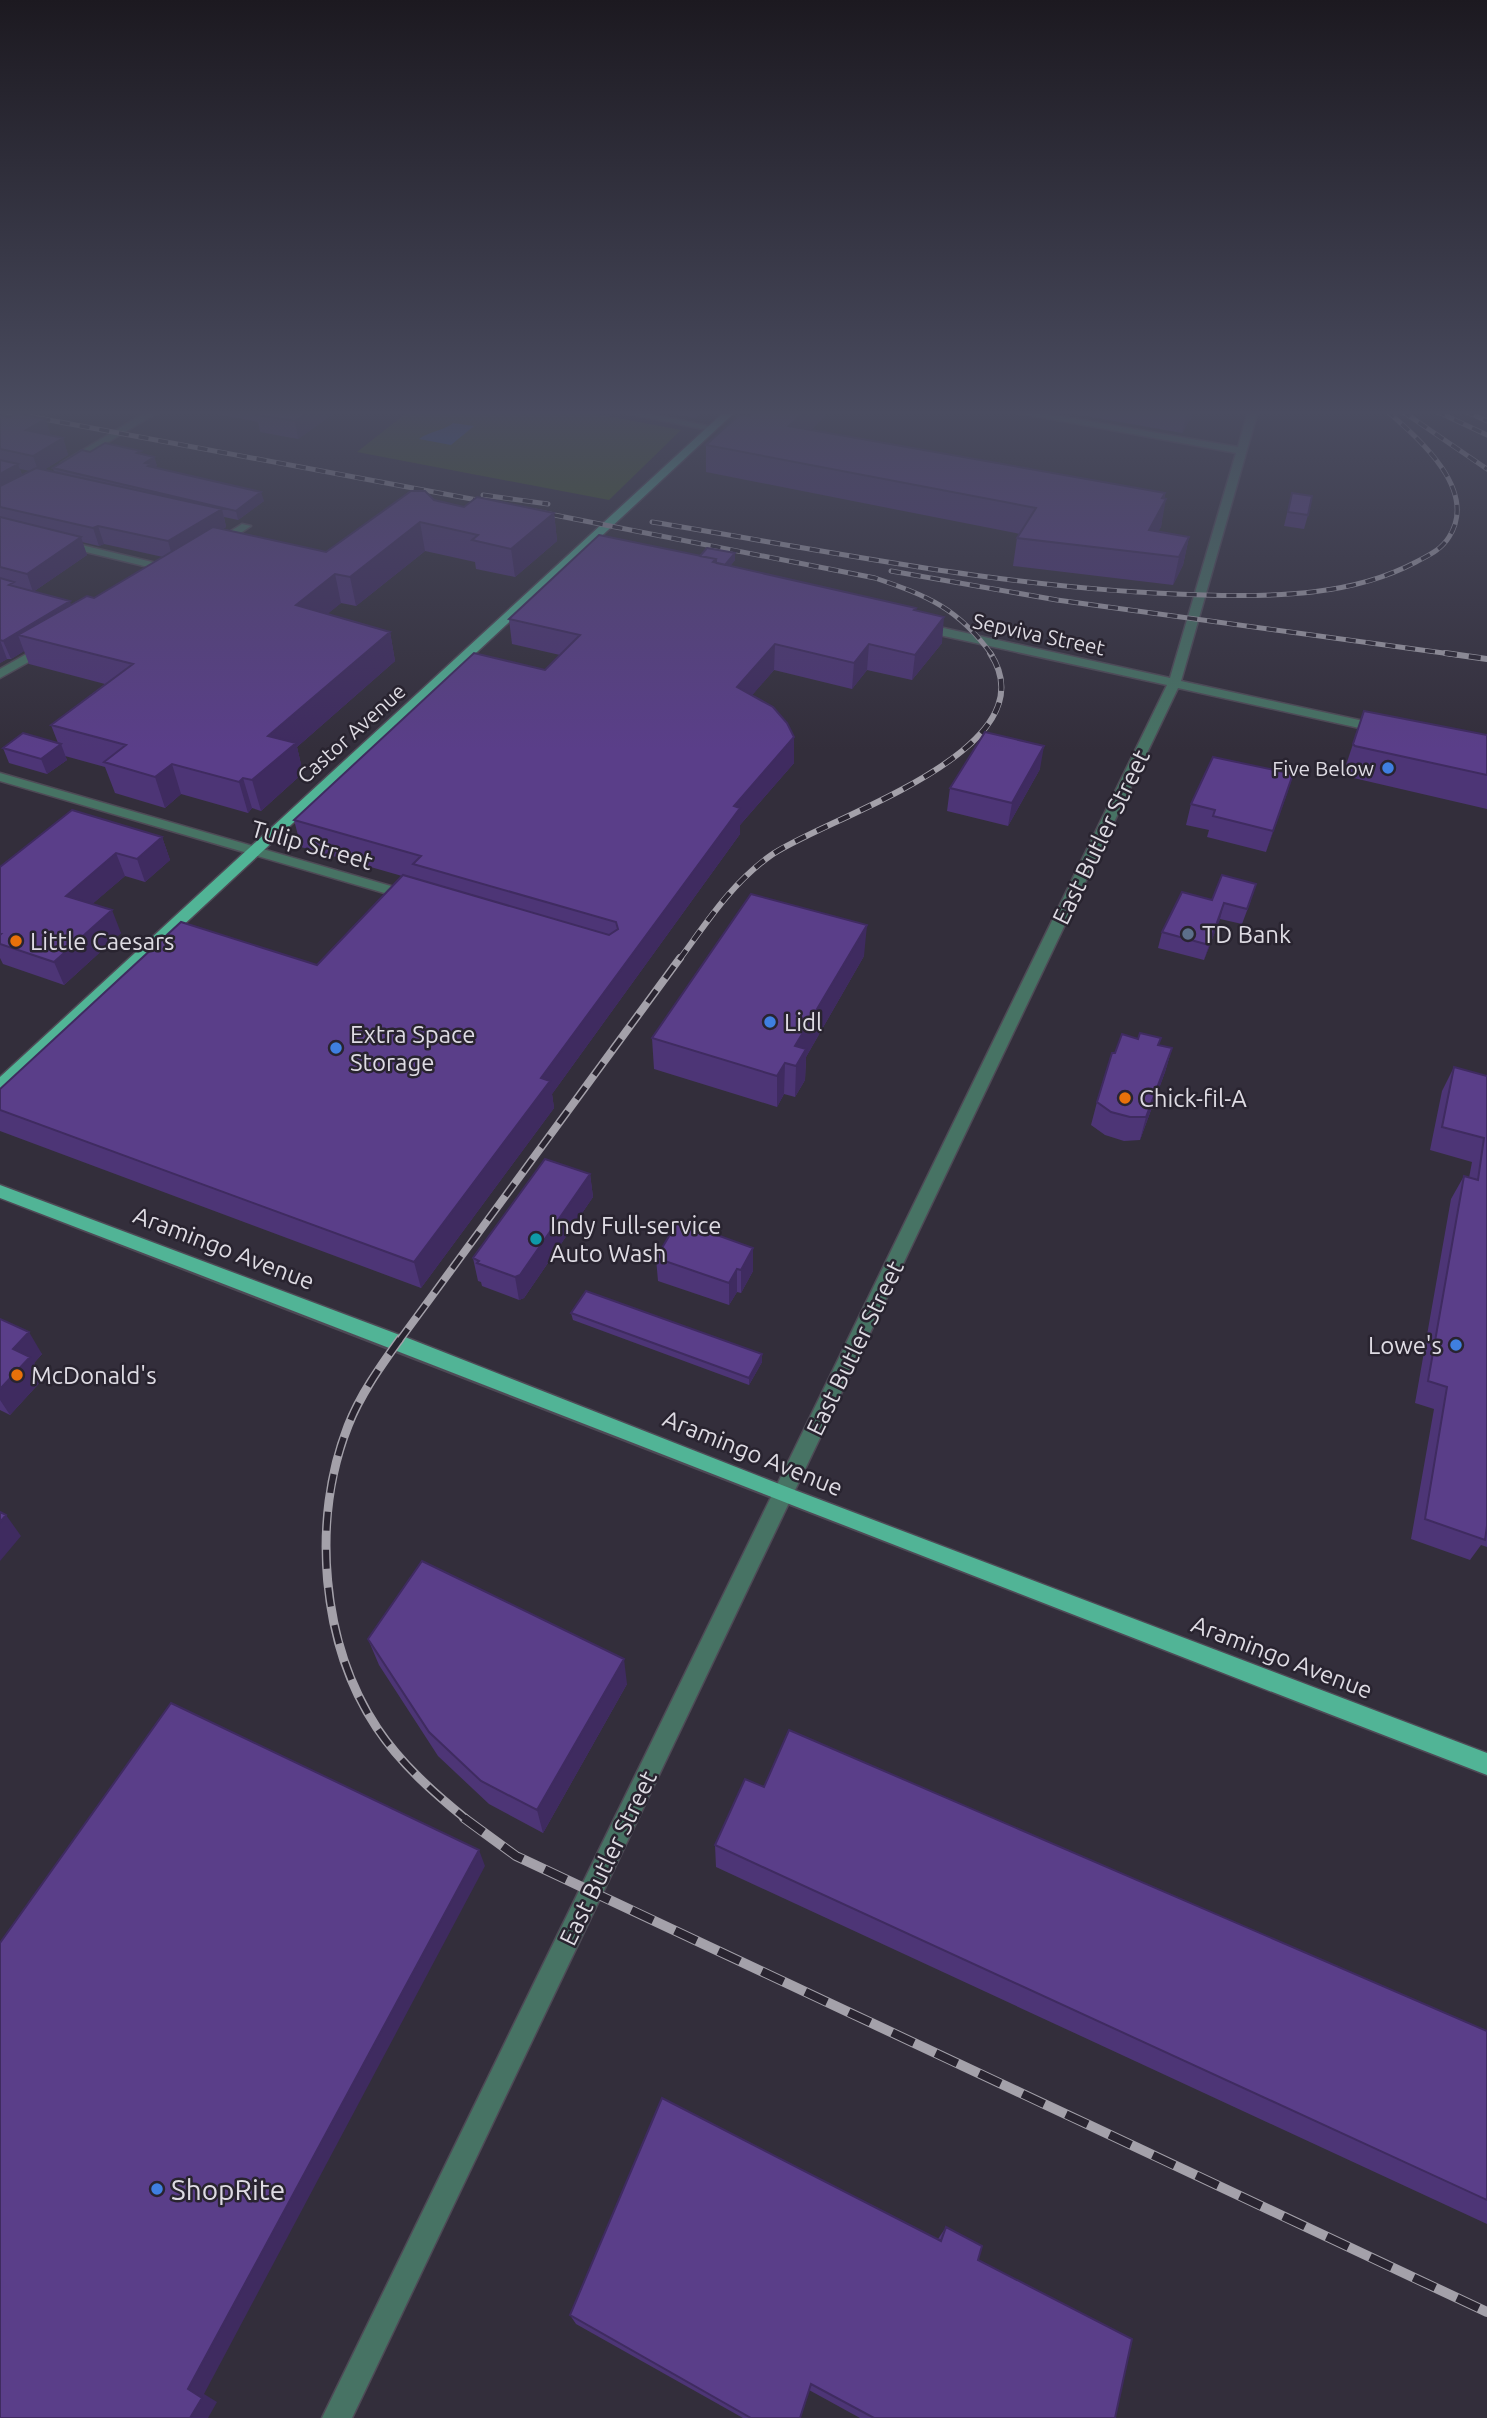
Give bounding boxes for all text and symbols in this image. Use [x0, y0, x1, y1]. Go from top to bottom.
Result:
street label: Sepviva Street [971, 608, 1107, 660]
street label: Castor Avenue [292, 678, 410, 788]
street label: East Butler Street [1047, 745, 1155, 929]
place label: Five Below [1272, 756, 1374, 780]
marker: Five Below [1380, 760, 1396, 776]
street label: Tulip Street [248, 815, 376, 875]
place label: TD Bank [1202, 921, 1291, 948]
marker: TD Bank [1180, 926, 1196, 942]
place label: Little Caesars [30, 928, 175, 955]
marker: Little Caesars [8, 933, 24, 949]
place label: Lidl [784, 1009, 822, 1036]
marker: Lidl [762, 1014, 778, 1030]
place label: Extra Space Storage [350, 1021, 475, 1076]
marker: Extra Space Storage [328, 1040, 344, 1056]
place label: Chick-fil-A [1139, 1085, 1247, 1112]
marker: Chick-fil-A [1117, 1090, 1133, 1106]
street label: Aramingo Avenue [130, 1201, 318, 1295]
place label: Indy Full-service Auto Wash [550, 1212, 722, 1267]
marker: Indy Full-service Auto Wash [528, 1231, 544, 1247]
street label: East Butler Street [801, 1256, 909, 1440]
place label: Lowe's [1368, 1332, 1442, 1359]
marker: Lowe's [1448, 1337, 1464, 1353]
place label: McDonald's [31, 1362, 157, 1389]
marker: McDonald's [9, 1367, 25, 1383]
street label: Aramingo Avenue [659, 1405, 847, 1501]
street label: Aramingo Avenue [1188, 1610, 1376, 1704]
street label: East Butler Street [554, 1766, 662, 1950]
place label: ShopRite [171, 2174, 285, 2205]
marker: ShopRite [149, 2181, 165, 2197]

